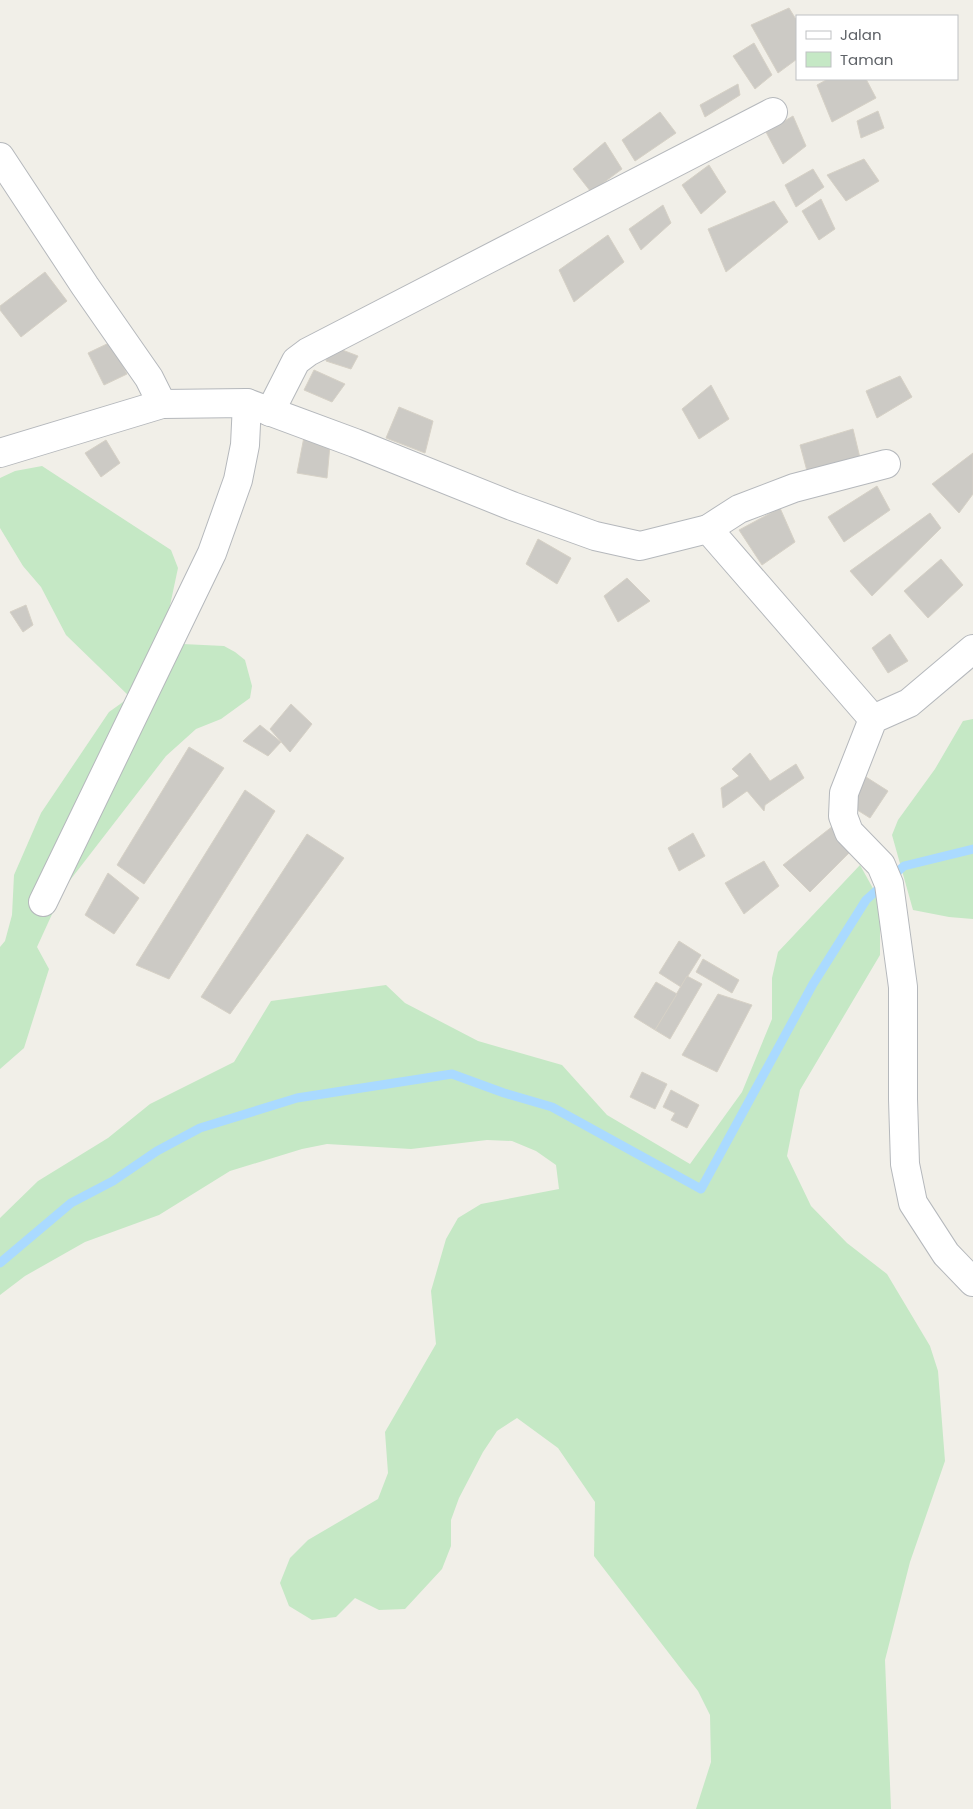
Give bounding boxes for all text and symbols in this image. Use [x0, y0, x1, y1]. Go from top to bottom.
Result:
legend [796, 15, 958, 80]
text: Jalan [840, 24, 882, 45]
text: Taman [840, 49, 893, 70]

